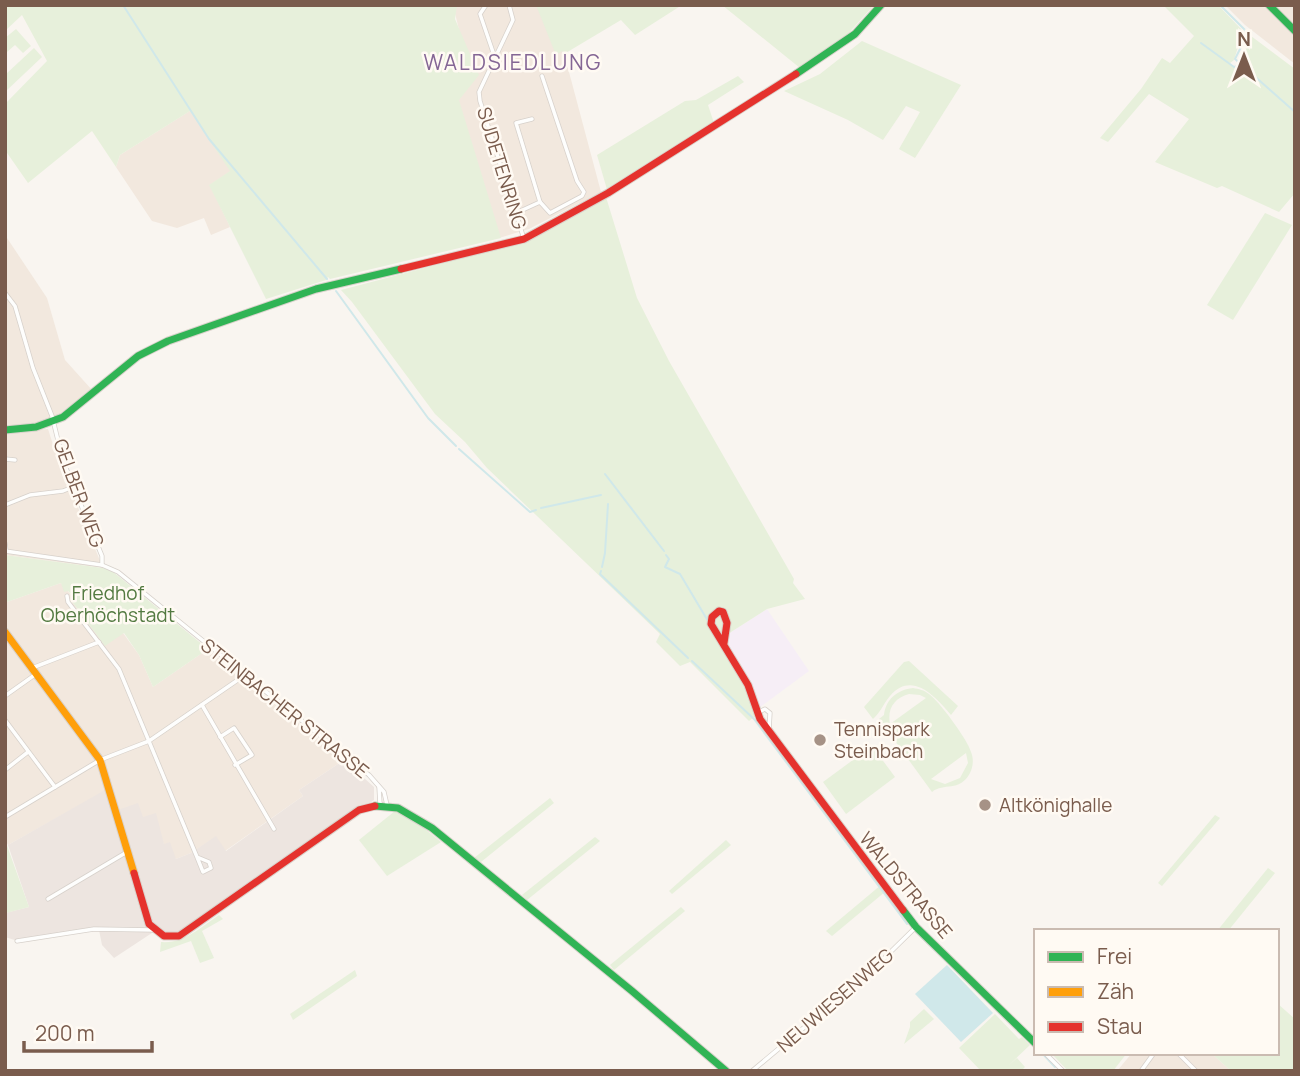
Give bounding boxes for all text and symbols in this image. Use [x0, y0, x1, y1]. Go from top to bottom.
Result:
north arrow [1209, 21, 1279, 91]
text: N [1237, 26, 1251, 52]
district label: WALDSIEDLUNG [424, 48, 602, 76]
street label: SUDETENRING [471, 104, 533, 232]
street label: GELBER WEG [47, 435, 111, 551]
park label: Friedhof Oberhöchstadt [41, 580, 175, 628]
street label: STEINBACHER STRASSE [196, 632, 374, 784]
place label: Tennispark Steinbach [834, 716, 930, 764]
marker: Tennispark Steinbach [812, 732, 828, 748]
place label: Altkönighalle [999, 792, 1112, 818]
marker: Altkönighalle [977, 797, 993, 813]
street label: WALDSTRASSE [854, 826, 958, 944]
legend [1034, 929, 1279, 1055]
street label: NEUWIESENWEG [771, 942, 899, 1058]
text: Frei [1097, 942, 1132, 970]
text: Zäh [1097, 977, 1134, 1005]
scale bar [24, 1010, 152, 1054]
text: Stau [1097, 1012, 1143, 1040]
text: 200 m [35, 1019, 95, 1047]

